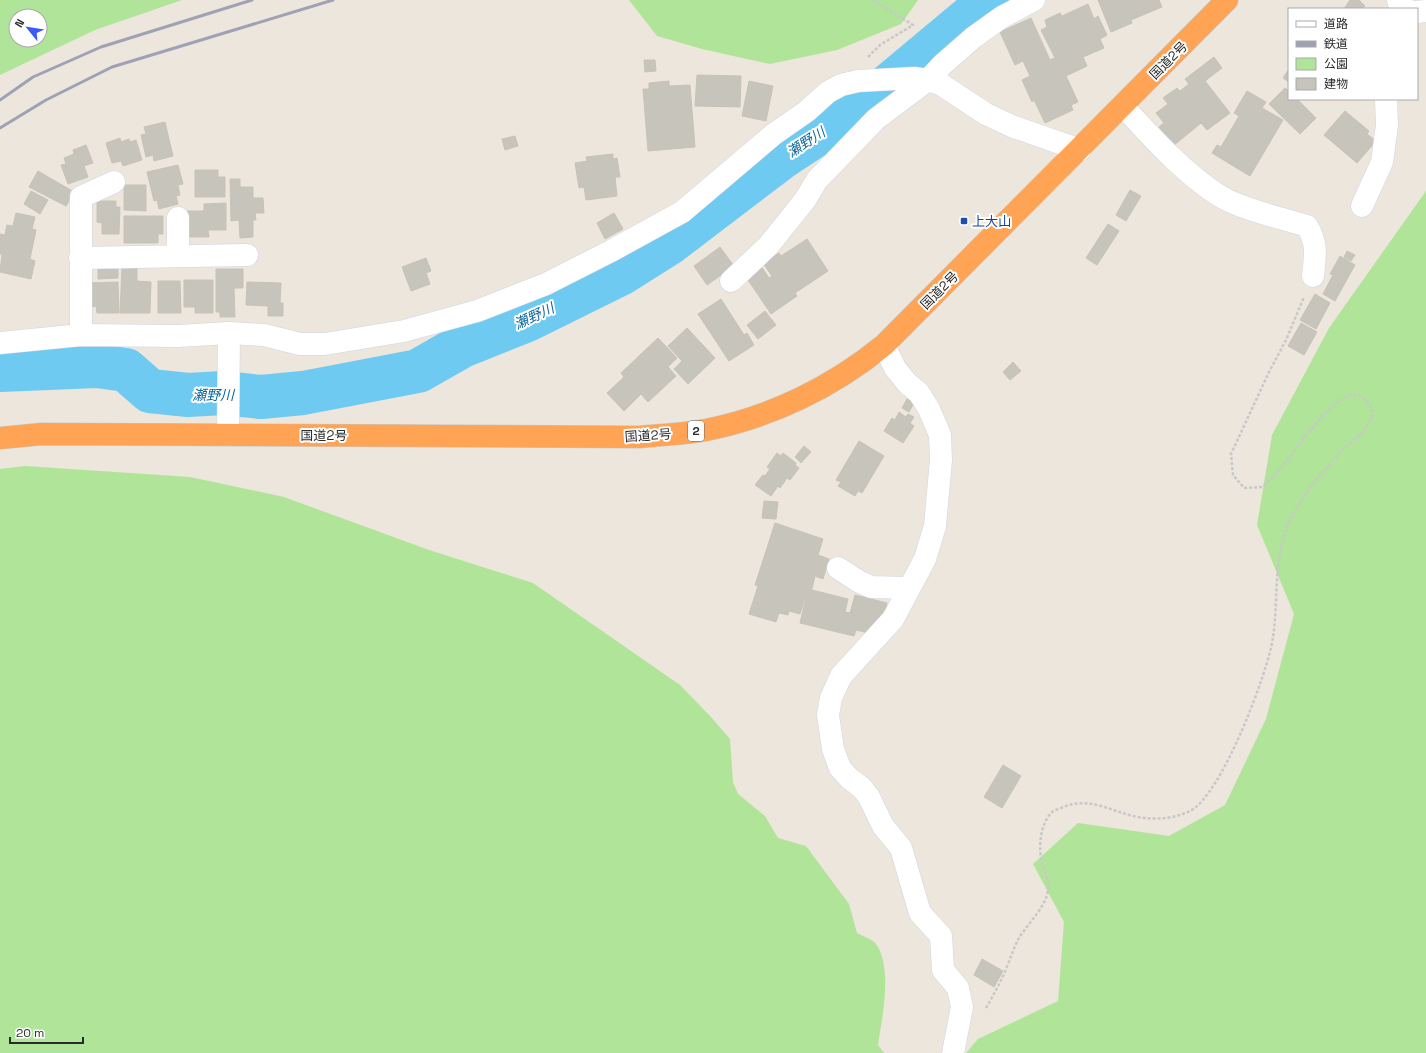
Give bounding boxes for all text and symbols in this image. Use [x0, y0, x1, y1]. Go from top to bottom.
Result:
north arrow [8, 8, 48, 48]
legend [1288, 8, 1418, 100]
text: N [11, 16, 27, 30]
text: 道路 [1324, 16, 1348, 32]
text: 鉄道 [1324, 36, 1348, 52]
street label: 国道2号 [1146, 38, 1191, 83]
text: 公園 [1324, 56, 1348, 72]
text: 建物 [1324, 76, 1348, 92]
water label: 瀬野川 [783, 122, 830, 161]
place label: 上大山 [972, 213, 1011, 230]
marker: 上大山 [959, 216, 969, 226]
street label: 国道2号 [917, 268, 962, 313]
water label: 瀬野川 [511, 298, 559, 333]
water label: 瀬野川 [192, 386, 236, 404]
road number: 2 [688, 421, 704, 441]
street label: 国道2号 [624, 425, 672, 446]
street label: 国道2号 [301, 427, 347, 444]
scale bar [10, 1019, 83, 1045]
text: 20 m [16, 1025, 44, 1041]

